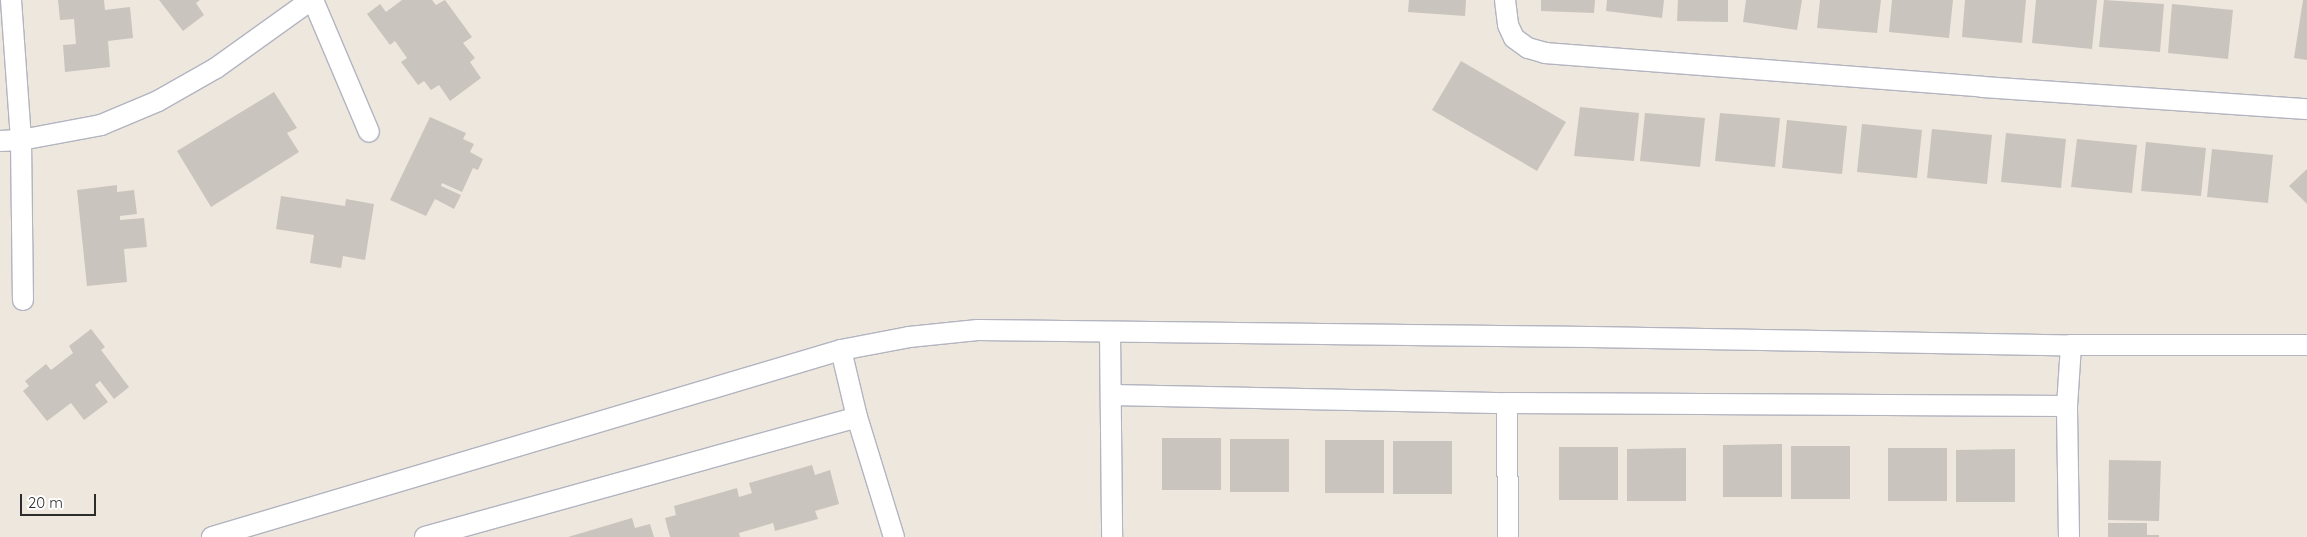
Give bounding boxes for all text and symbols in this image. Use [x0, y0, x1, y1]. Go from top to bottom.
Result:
scale bar [22, 484, 99, 516]
text: 20 m [28, 493, 63, 512]

